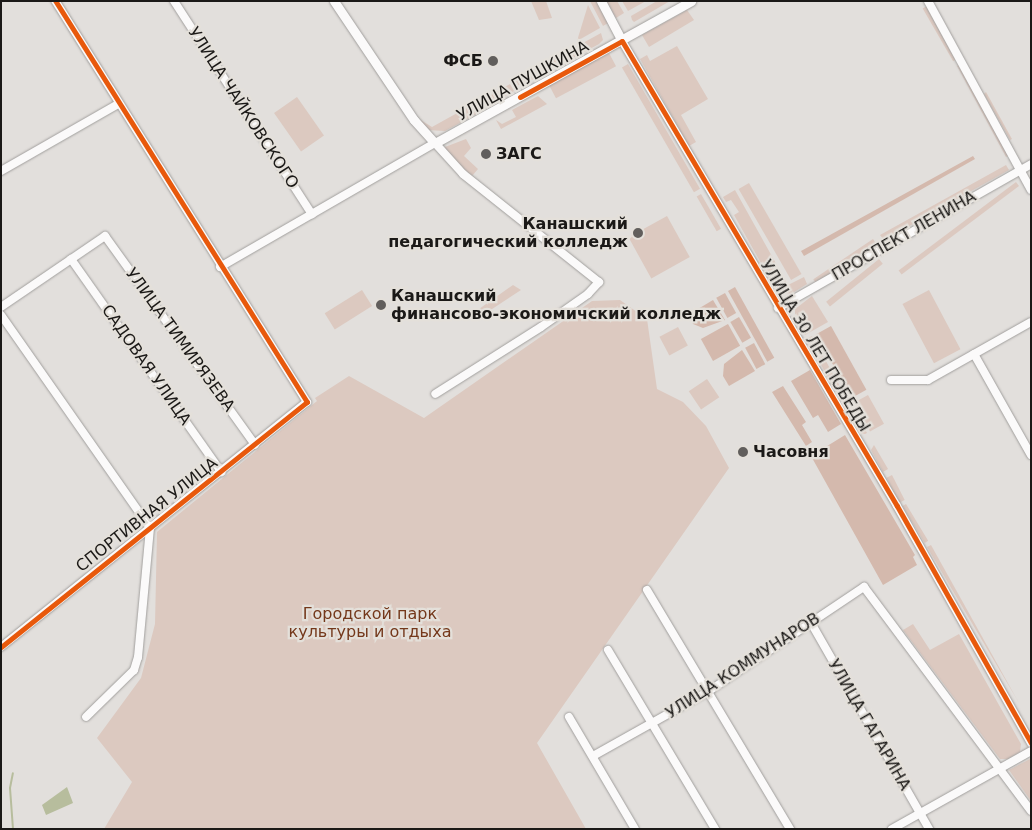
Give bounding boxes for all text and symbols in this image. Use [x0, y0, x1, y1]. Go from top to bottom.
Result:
street label: УЛИЦА ЧАЙКОВСКОГО [184, 24, 302, 192]
street label: УЛИЦА ПУШКИНА [454, 37, 592, 125]
place label: ФСБ [443, 51, 483, 71]
marker: ФСБ [487, 55, 499, 67]
place label: ЗАГС [496, 144, 542, 164]
marker: ЗАГС [480, 148, 492, 160]
street label: ПРОСПЕКТ ЛЕНИНА [829, 187, 979, 285]
place label: Канашский педагогический колледж [388, 214, 628, 252]
marker: Канашский педагогический колледж [632, 227, 644, 239]
street label: УЛИЦА 30 ЛЕТ ПОБЕДЫ [756, 257, 874, 435]
street label: УЛИЦА ТИМИРЯЗЕВА [121, 264, 239, 416]
place label: Канашский финансово-экономичский колледж [391, 286, 721, 324]
marker: Канашский финансово-экономичский колледж [375, 299, 387, 311]
street label: САДОВАЯ УЛИЦА [97, 301, 195, 429]
place label: Часовня [753, 442, 829, 462]
marker: Часовня [737, 446, 749, 458]
street label: СПОРТИВНАЯ УЛИЦА [72, 454, 222, 576]
park label: Городской парк культуры и отдыха [288, 604, 452, 642]
street label: УЛИЦА КОММУНАРОВ [662, 609, 824, 723]
street label: УЛИЦА ГАГАРИНА [824, 656, 914, 794]

